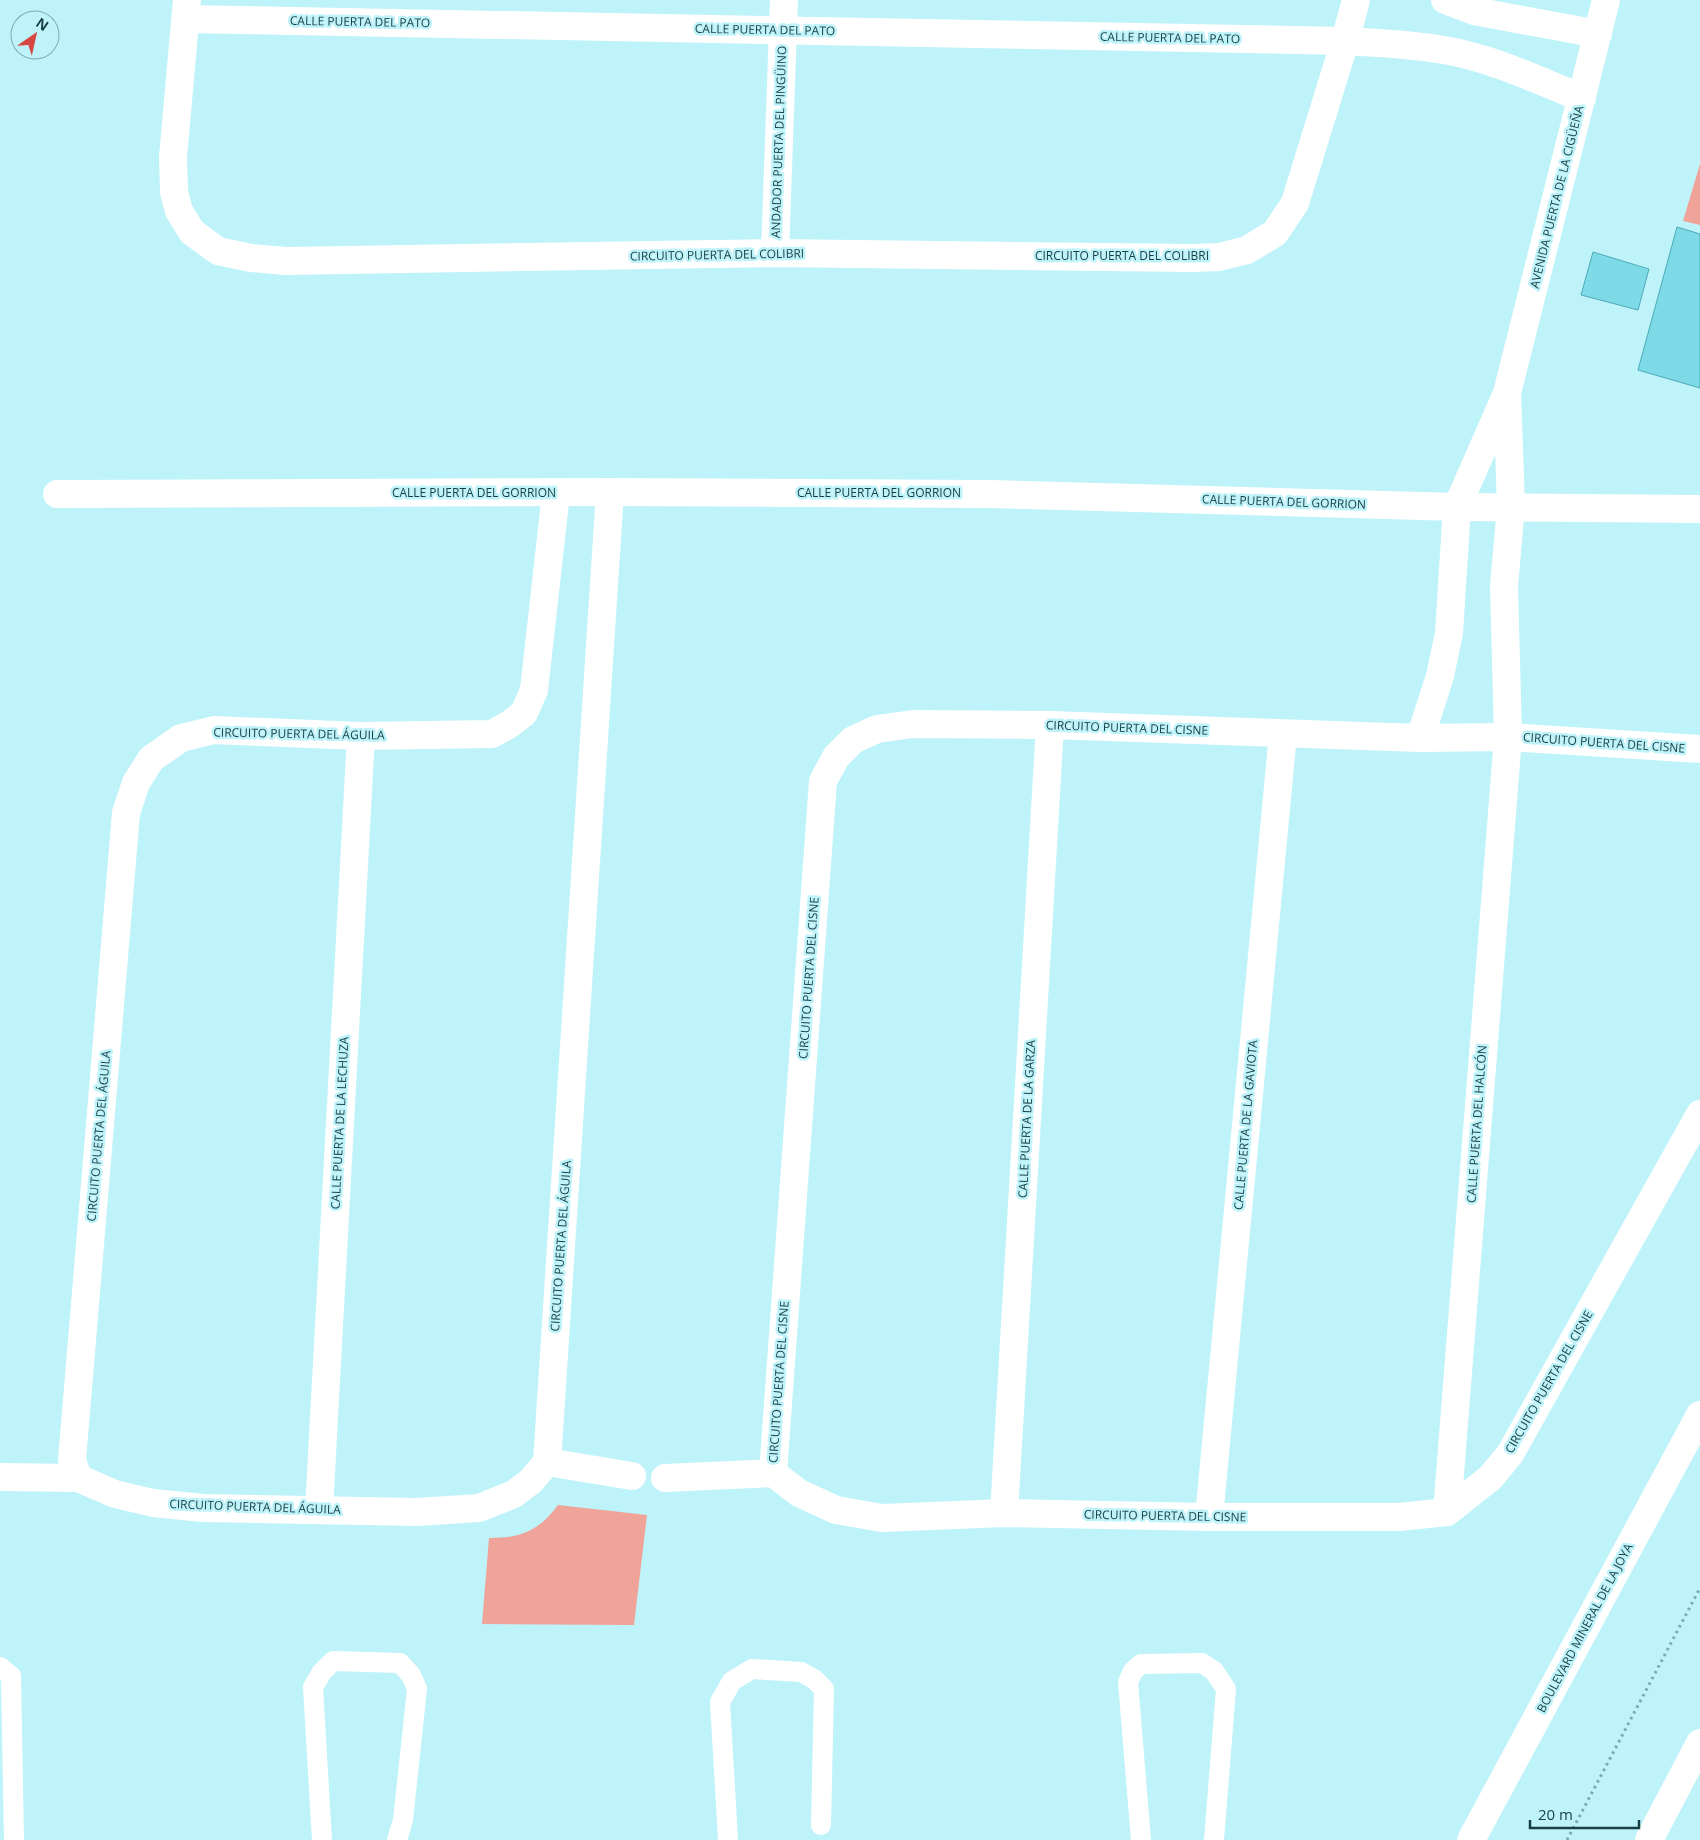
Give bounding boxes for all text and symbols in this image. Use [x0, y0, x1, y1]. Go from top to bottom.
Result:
north arrow [10, 10, 60, 60]
street label: CALLE PUERTA DEL PATO [290, 12, 430, 31]
text: N [33, 13, 53, 35]
street label: CALLE PUERTA DEL PATO [695, 20, 835, 39]
street label: CALLE PUERTA DEL PATO [1100, 28, 1240, 47]
street label: ANDADOR PUERTA DEL PINGÜINO [767, 46, 790, 238]
street label: AVENIDA PUERTA DE LA CIGÜEÑA [1526, 103, 1588, 290]
street label: CIRCUITO PUERTA DEL COLIBRI [630, 244, 804, 265]
street label: CIRCUITO PUERTA DEL COLIBRI [1035, 247, 1209, 264]
street label: CALLE PUERTA DEL GORRION [392, 484, 556, 501]
street label: CALLE PUERTA DEL GORRION [797, 484, 961, 501]
street label: CALLE PUERTA DEL GORRION [1202, 490, 1366, 513]
street label: CIRCUITO PUERTA DEL CISNE [1046, 716, 1208, 739]
street label: CIRCUITO PUERTA DEL ÁGUILA [213, 724, 385, 744]
street label: CIRCUITO PUERTA DEL CISNE [1522, 728, 1686, 757]
street label: CIRCUITO PUERTA DEL CISNE [794, 896, 823, 1060]
street label: CALLE PUERTA DE LA LECHUZA [326, 1036, 353, 1210]
street label: CALLE PUERTA DE LA GARZA [1014, 1039, 1039, 1199]
street label: CALLE PUERTA DE LA GAVIOTA [1230, 1039, 1261, 1211]
street label: CALLE PUERTA DEL HALCÓN [1463, 1044, 1490, 1203]
street label: CIRCUITO PUERTA DEL ÁGUILA [83, 1049, 114, 1222]
street label: CIRCUITO PUERTA DEL ÁGUILA [546, 1159, 575, 1332]
street label: CIRCUITO PUERTA DEL CISNE [764, 1300, 793, 1464]
street label: CIRCUITO PUERTA DEL CISNE [1501, 1307, 1597, 1456]
street label: CIRCUITO PUERTA DEL ÁGUILA [169, 1495, 341, 1518]
street label: CIRCUITO PUERTA DEL CISNE [1084, 1506, 1246, 1525]
street label: BOULEVARD MINERAL DE LA JOYA [1533, 1540, 1637, 1715]
scale bar [1530, 1798, 1639, 1830]
text: 20 m [1538, 1804, 1573, 1824]

